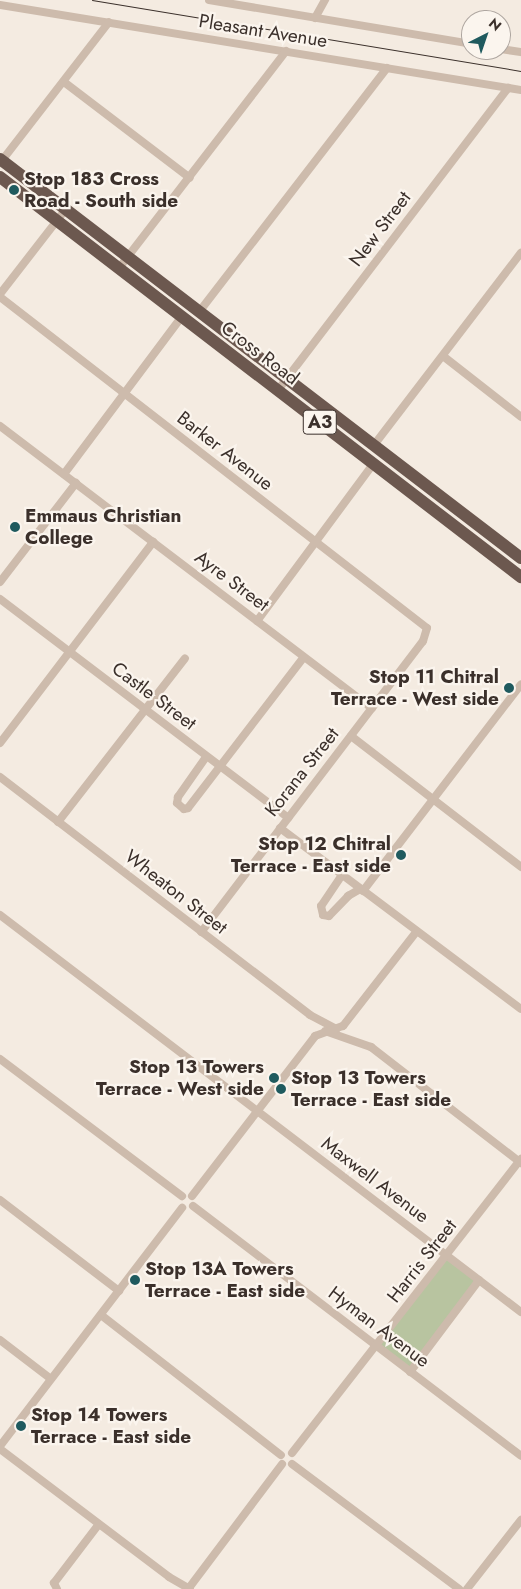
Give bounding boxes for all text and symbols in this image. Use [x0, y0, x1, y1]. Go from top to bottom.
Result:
street label: Pleasant Avenue [197, 10, 329, 52]
north arrow [461, 10, 511, 60]
text: N [484, 13, 506, 36]
place label: Stop 183 Cross Road - South side [24, 168, 178, 212]
marker: Stop 183 Cross Road - South side [8, 184, 20, 196]
street label: New Street [344, 187, 416, 271]
street label: Cross Road [217, 316, 303, 390]
street label: Barker Avenue [172, 406, 278, 496]
road number: A3 [302, 407, 338, 438]
place label: Emmaus Christian College [25, 505, 181, 549]
marker: Emmaus Christian College [9, 521, 21, 533]
street label: Ayre Street [190, 546, 274, 616]
street label: Castle Street [107, 657, 201, 735]
place label: Stop 11 Chitral Terrace - West side [331, 666, 499, 710]
marker: Stop 11 Chitral Terrace - West side [503, 682, 515, 694]
street label: Korana Street [260, 723, 344, 821]
place label: Stop 12 Chitral Terrace - East side [231, 833, 391, 877]
street label: Wheaton Street [120, 845, 232, 939]
marker: Stop 12 Chitral Terrace - East side [395, 849, 407, 861]
place label: Stop 13 Towers Terrace - West side [96, 1056, 264, 1100]
place label: Stop 13 Towers Terrace - East side [291, 1067, 451, 1111]
marker: Stop 13 Towers Terrace - West side [268, 1072, 280, 1084]
marker: Stop 13 Towers Terrace - East side [275, 1083, 287, 1095]
street label: Maxwell Avenue [317, 1132, 433, 1228]
street label: Harris Street [382, 1215, 462, 1307]
place label: Stop 13A Towers Terrace - East side [145, 1258, 305, 1302]
marker: Stop 13A Towers Terrace - East side [129, 1274, 141, 1286]
street label: Hyman Avenue [324, 1282, 434, 1372]
place label: Stop 14 Towers Terrace - East side [31, 1404, 191, 1448]
marker: Stop 14 Towers Terrace - East side [15, 1420, 27, 1432]

